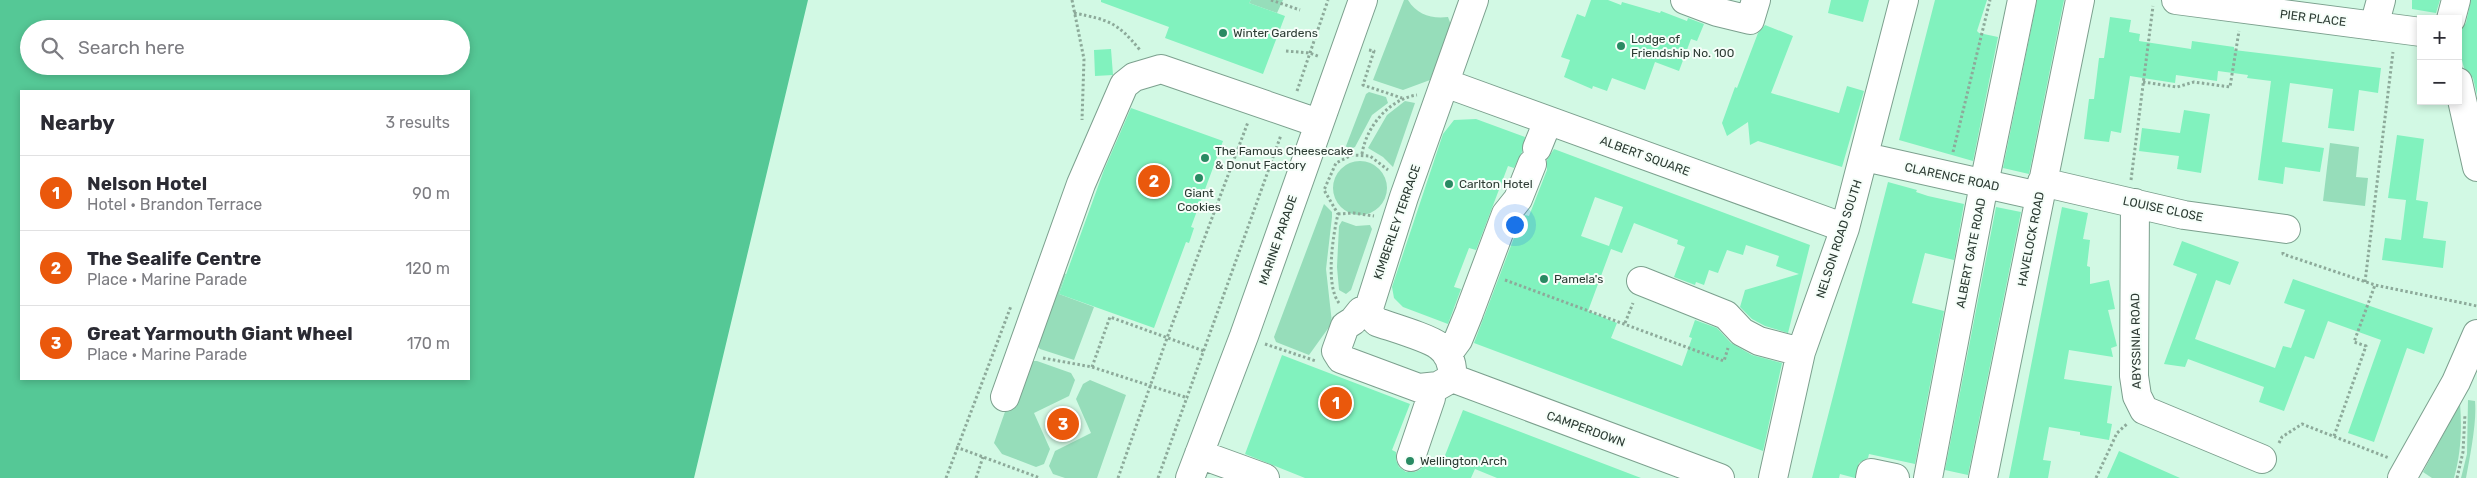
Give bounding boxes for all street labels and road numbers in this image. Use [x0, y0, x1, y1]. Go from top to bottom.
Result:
street label: PIER PLACE [2279, 7, 2347, 29]
street label: ALBERT SQUARE [1598, 133, 1692, 179]
street label: CLARENCE ROAD [1903, 160, 2001, 194]
street label: KIMBERLEY TERRACE [1371, 163, 1423, 281]
street label: NELSON ROAD SOUTH [1813, 178, 1865, 300]
street label: HAVELOCK ROAD [2015, 191, 2047, 287]
street label: MARINE PARADE [1256, 193, 1300, 287]
street label: LOUISE CLOSE [2122, 194, 2204, 224]
street label: ALBERT GATE ROAD [1953, 197, 1989, 309]
street label: ABYSSINIA ROAD [2128, 293, 2144, 389]
street label: CAMPERDOWN [1545, 408, 1627, 450]

